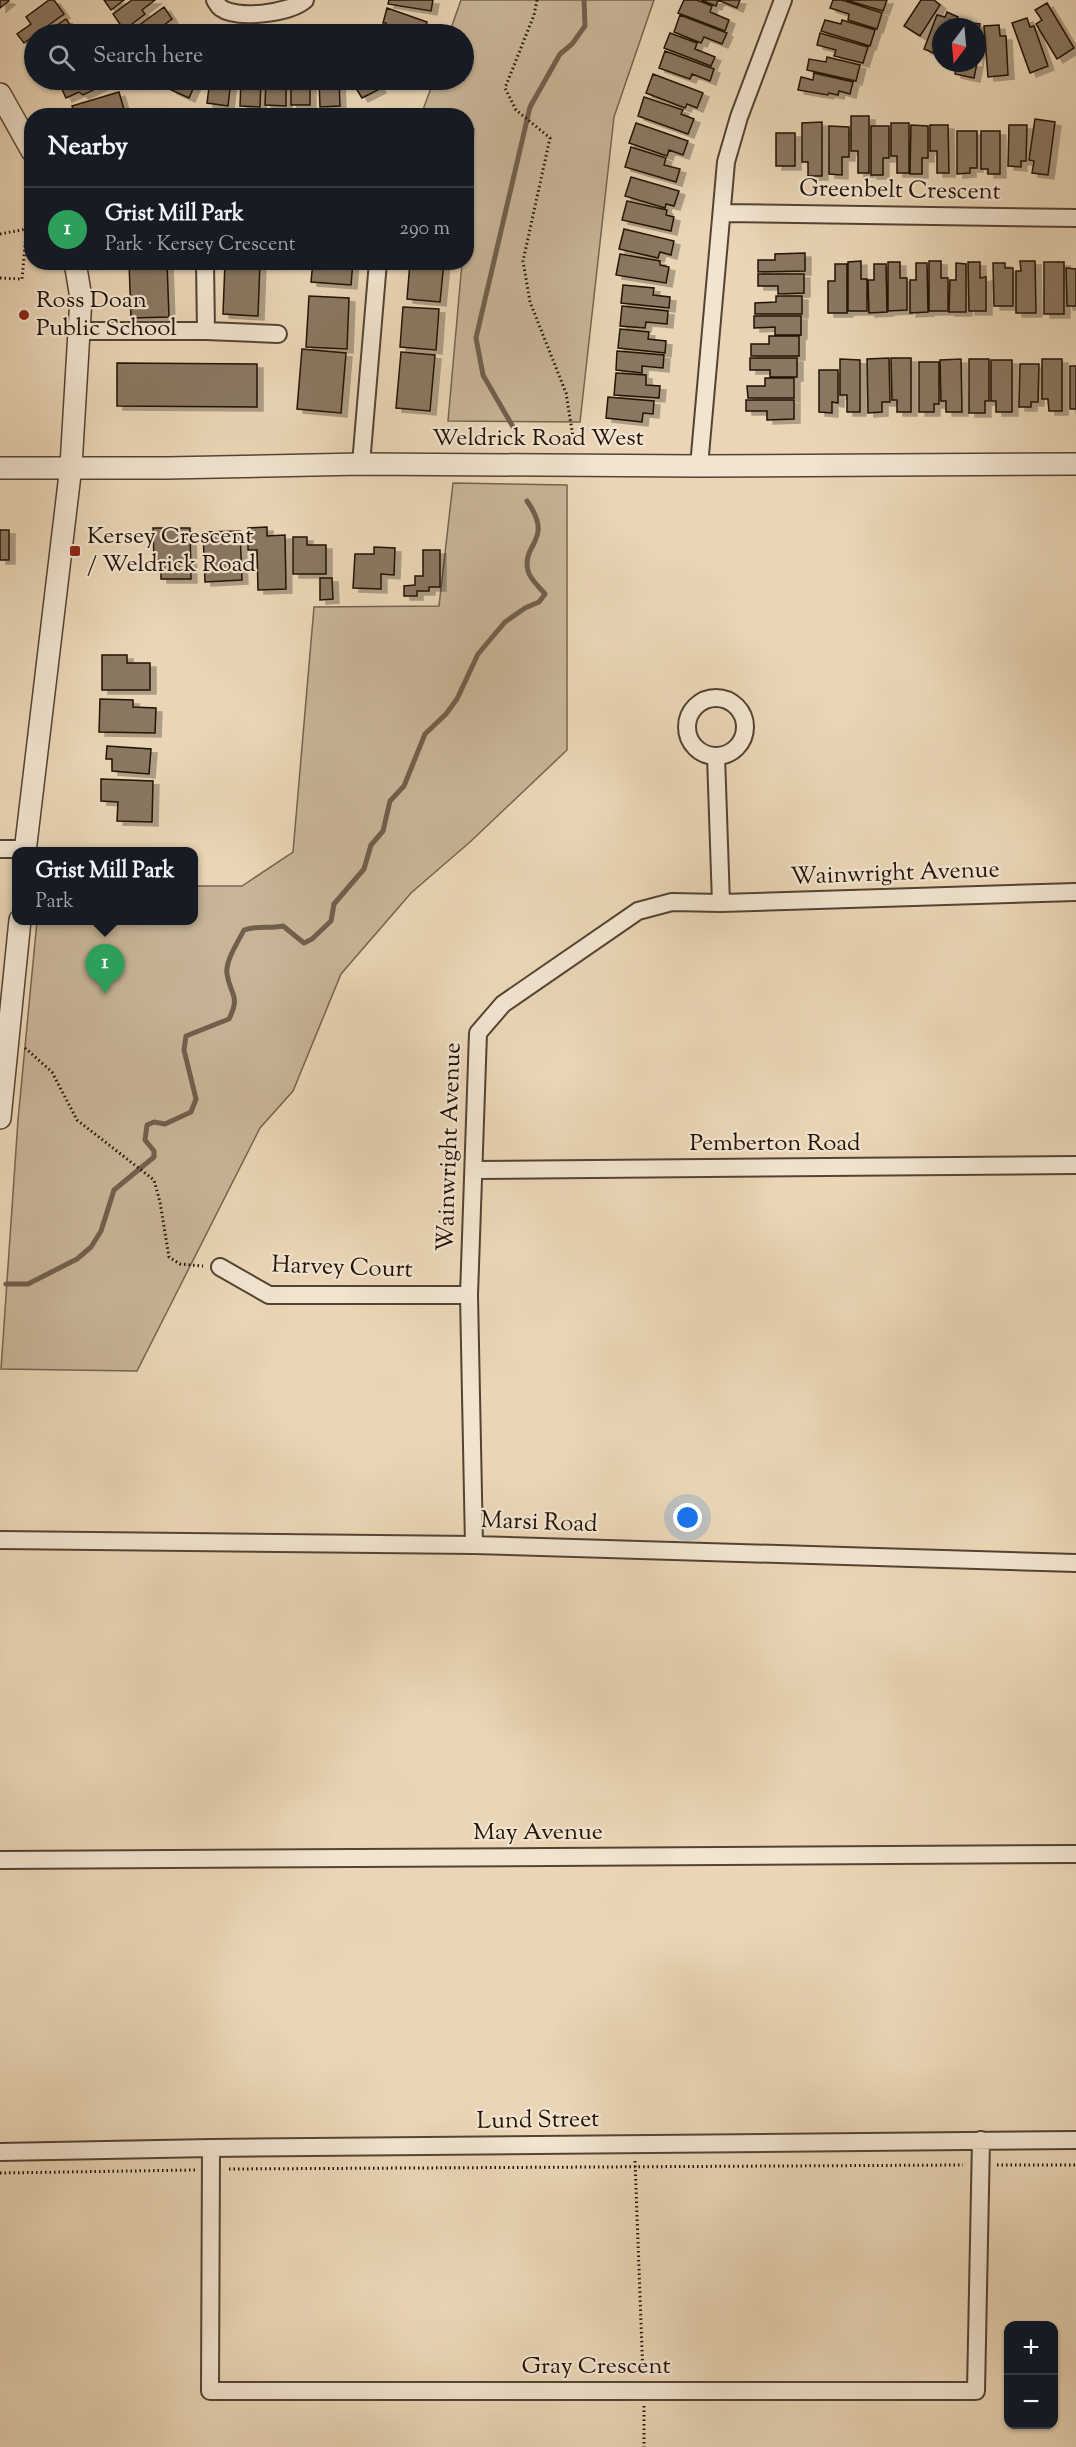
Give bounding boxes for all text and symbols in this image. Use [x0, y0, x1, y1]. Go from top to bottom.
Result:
north arrow [932, 18, 986, 72]
search box [24, 24, 474, 90]
icon: search [45, 41, 78, 74]
text: Search here [93, 41, 203, 73]
text: Nearby [48, 129, 128, 166]
street label: Greenbelt Crescent [799, 172, 1001, 210]
text: Grist Mill Park [105, 199, 244, 231]
text: 1 [64, 215, 71, 244]
text: 290 m [400, 215, 450, 244]
text: Park · Kersey Crescent [105, 231, 296, 260]
place label: Ross Doan Public School [36, 284, 177, 346]
marker: Ross Doan Public School [17, 308, 31, 322]
street label: Weldrick Road West [432, 422, 644, 456]
place label: Kersey Crescent / Weldrick Road [87, 520, 256, 582]
marker: Kersey Crescent / Weldrick Road [68, 544, 82, 558]
popup [12, 847, 198, 925]
street label: Wainwright Avenue [790, 853, 1000, 895]
text: Grist Mill Park [36, 856, 174, 888]
text: Park [36, 888, 74, 917]
pin: 1 [86, 944, 124, 994]
street label: Wainwright Avenue [429, 1042, 471, 1252]
street label: Pemberton Road [689, 1127, 861, 1161]
street label: Harvey Court [271, 1249, 413, 1287]
your location [673, 1503, 702, 1532]
street label: Marsi Road [480, 1504, 599, 1542]
street label: May Avenue [473, 1816, 603, 1850]
street label: Lund Street [476, 2103, 600, 2139]
map controls [1004, 2321, 1058, 2429]
button: + [1004, 2321, 1058, 2375]
street label: Gray Crescent [521, 2350, 671, 2384]
button: − [1004, 2375, 1058, 2429]

